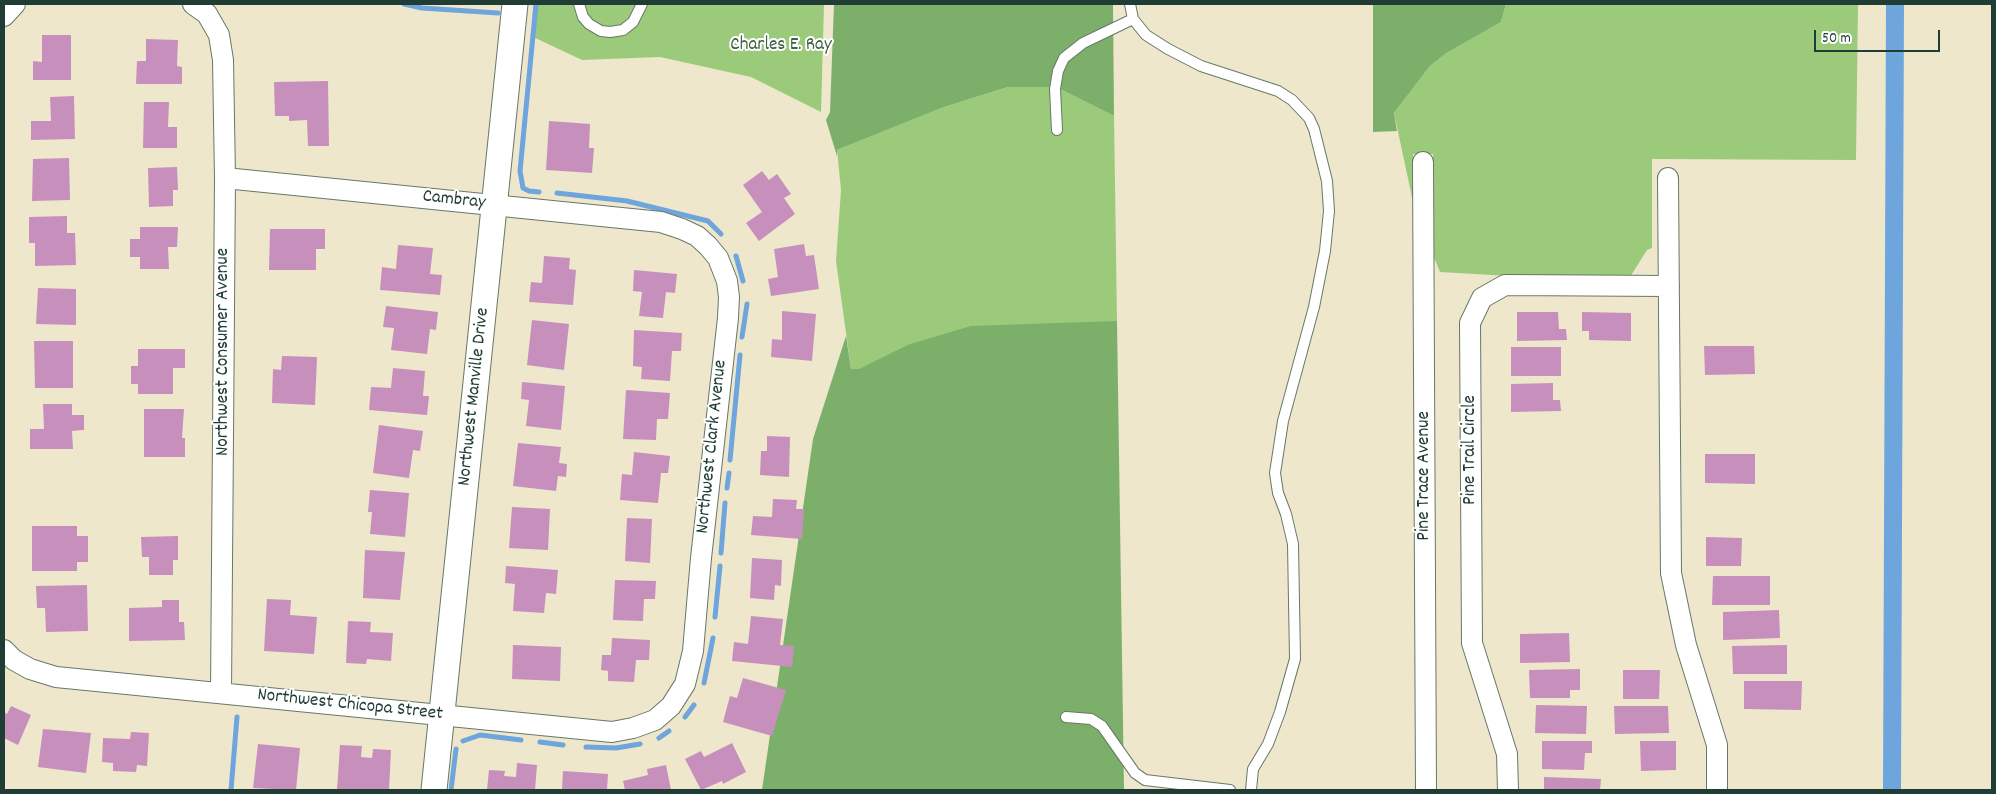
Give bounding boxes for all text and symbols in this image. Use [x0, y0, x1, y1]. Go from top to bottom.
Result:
scale bar [1816, 20, 1942, 52]
text: 50 m [1822, 28, 1851, 50]
park label: Charles E. Ray [730, 35, 832, 57]
street label: Cambray [421, 186, 487, 216]
street label: Northwest Consumer Avenue [213, 248, 235, 456]
street label: Northwest Manville Drive [454, 307, 496, 487]
street label: Northwest Clark Avenue [693, 359, 733, 535]
street label: Pine Trail Circle [1460, 395, 1482, 505]
street label: Pine Trace Avenue [1414, 411, 1436, 541]
street label: Northwest Chicopa Street [256, 685, 444, 727]

